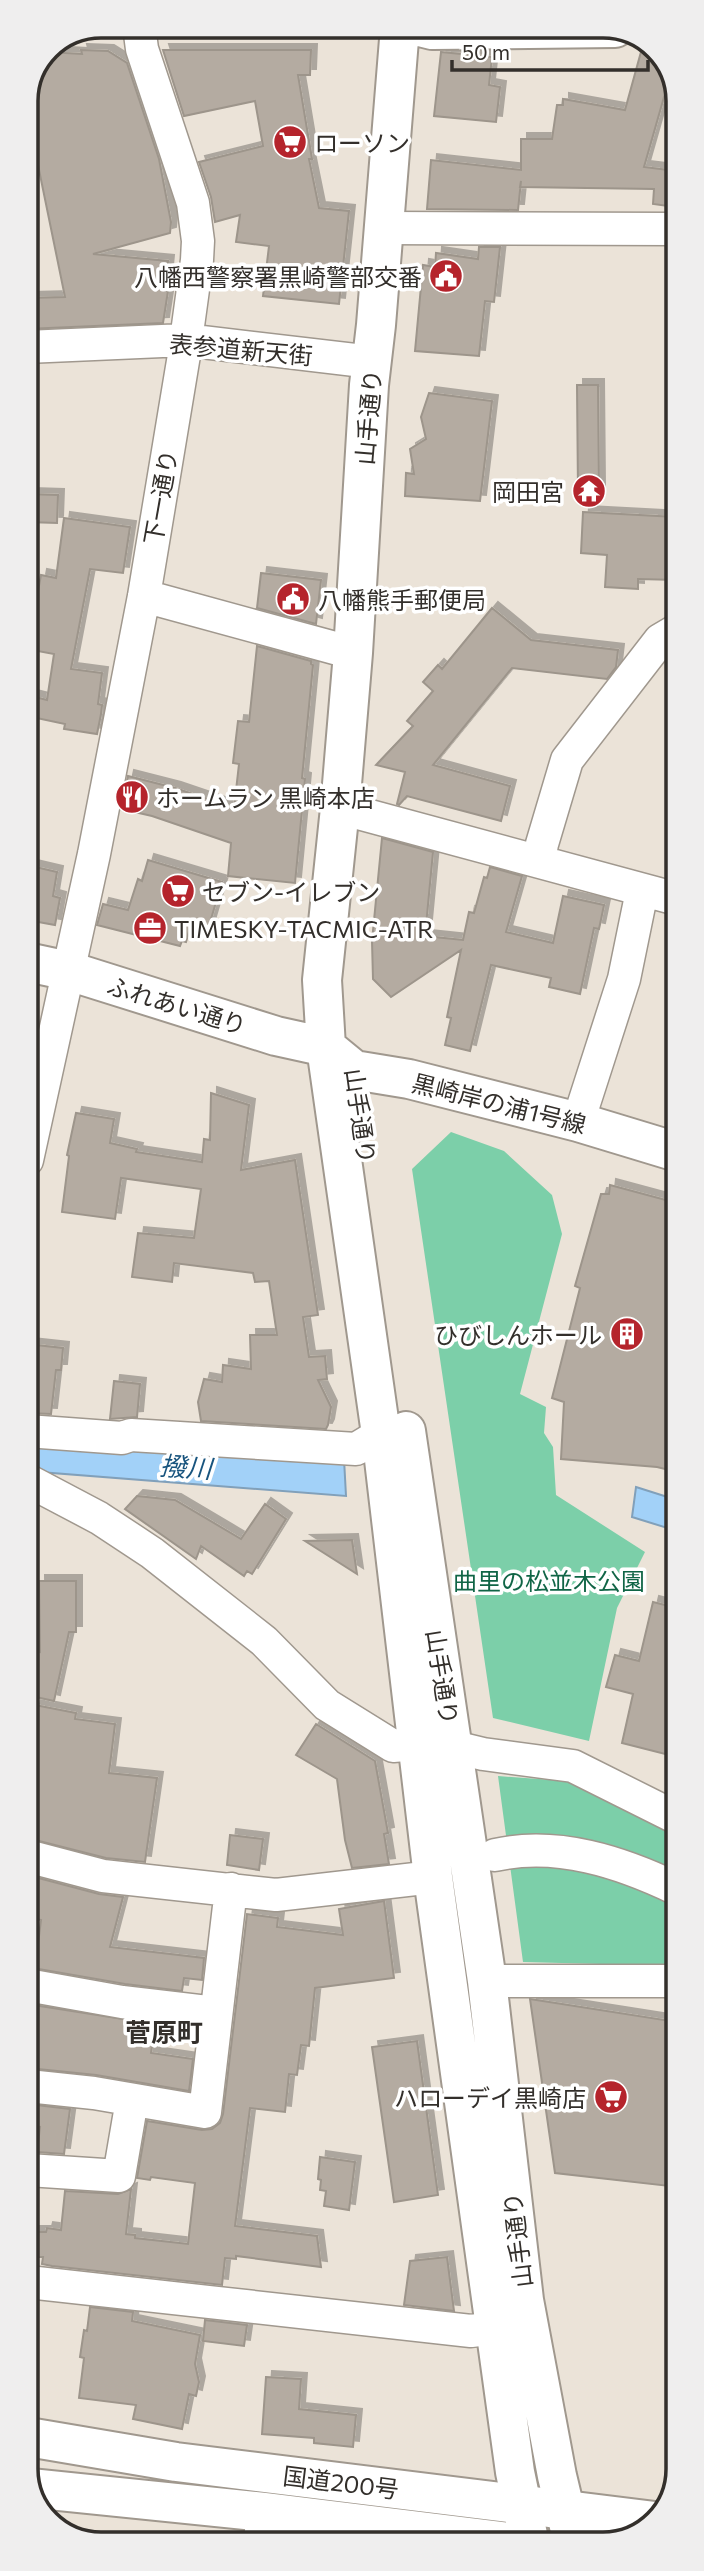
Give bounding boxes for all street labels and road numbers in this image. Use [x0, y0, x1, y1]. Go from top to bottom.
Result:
street label: 表参道新天街 [168, 328, 314, 370]
street label: 山手通り [349, 368, 387, 466]
street label: 下一通り [137, 447, 183, 547]
street label: ふれあい通り [104, 970, 250, 1040]
street label: 山手通り [340, 1066, 382, 1166]
street label: 黒崎岸の浦1号線 [409, 1067, 589, 1139]
street label: 山手通り [421, 1627, 465, 1727]
street label: 山手通り [497, 2191, 537, 2289]
street label: 国道200号 [281, 2461, 401, 2503]

